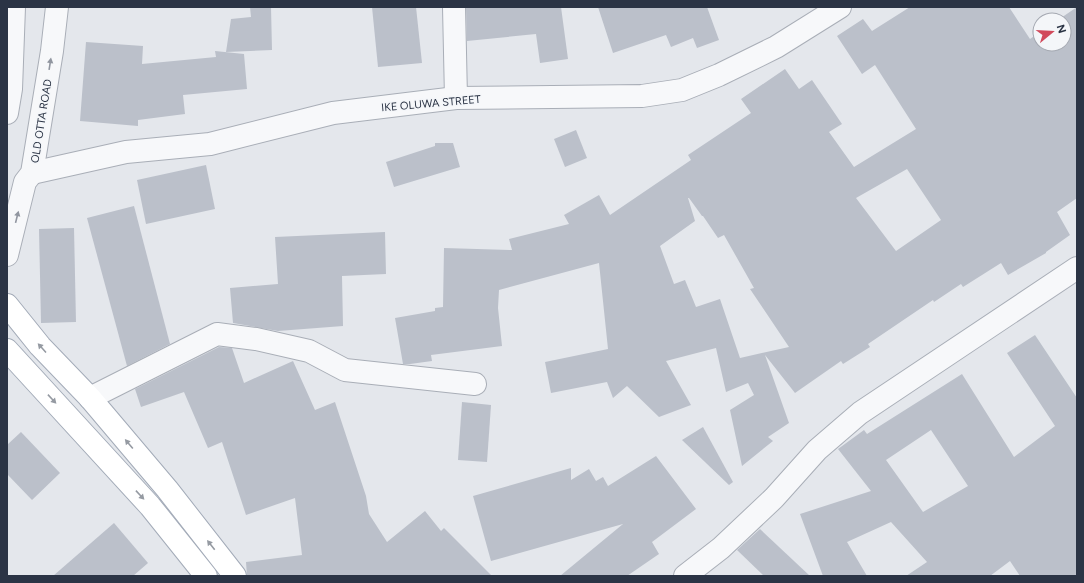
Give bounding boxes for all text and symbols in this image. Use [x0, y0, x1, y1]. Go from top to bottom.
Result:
north arrow [1032, 12, 1072, 52]
text: N [1054, 23, 1069, 35]
one-way arrow [47, 58, 53, 70]
street label: OLD OTTA ROAD [28, 78, 55, 164]
street label: IKE OLUWA STREET [381, 93, 481, 114]
one-way arrow [15, 211, 21, 223]
one-way arrow [38, 342, 47, 353]
one-way arrow [48, 394, 57, 404]
one-way arrow [125, 440, 134, 449]
one-way arrow [136, 490, 145, 500]
one-way arrow [207, 540, 215, 551]

